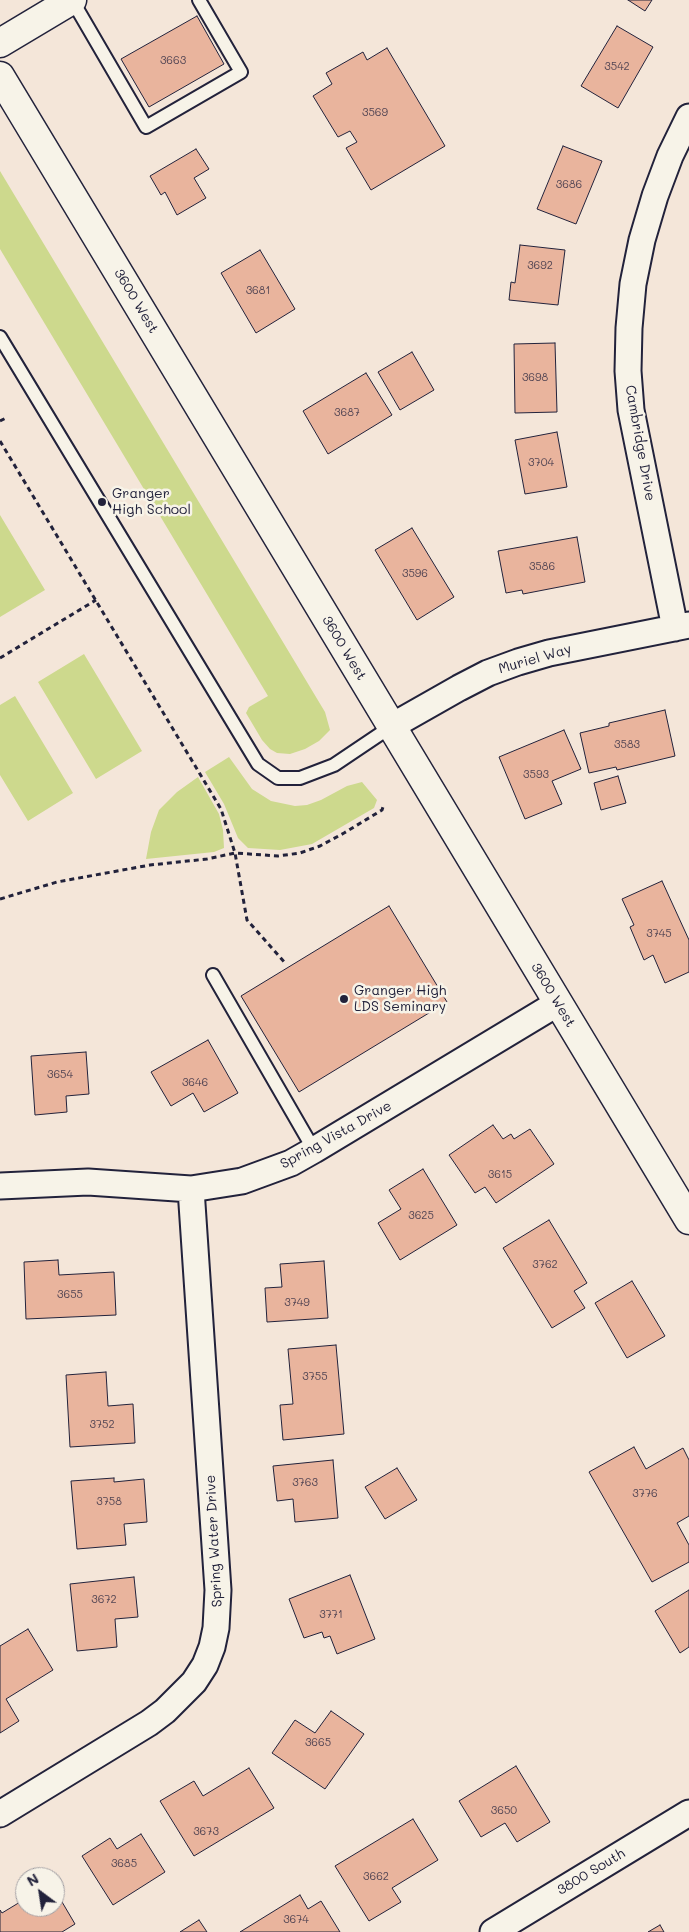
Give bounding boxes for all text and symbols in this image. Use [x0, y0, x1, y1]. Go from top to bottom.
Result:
house number: 3663 [160, 54, 186, 68]
house number: 3542 [604, 60, 630, 74]
house number: 3569 [362, 106, 388, 120]
house number: 3686 [556, 178, 582, 192]
house number: 3692 [527, 259, 553, 273]
street label: 3600 West [110, 266, 162, 336]
house number: 3681 [246, 284, 270, 298]
house number: 3698 [522, 371, 548, 385]
street label: Cambridge Drive [622, 384, 658, 502]
house number: 3687 [334, 406, 360, 420]
house number: 3704 [528, 456, 554, 470]
place label: Granger High School [112, 486, 191, 518]
marker: Granger High School [96, 496, 108, 508]
house number: 3586 [529, 560, 555, 574]
house number: 3596 [402, 567, 428, 581]
street label: 3600 West [318, 613, 370, 683]
street label: Muriel Way [497, 641, 573, 677]
house number: 3583 [614, 738, 640, 752]
house number: 3593 [523, 768, 549, 782]
house number: 3745 [646, 927, 672, 941]
street label: 3600 West [527, 960, 579, 1030]
place label: Granger High LDS Seminary [354, 983, 446, 1016]
marker: Granger High LDS Seminary [338, 993, 350, 1005]
house number: 3654 [47, 1068, 73, 1082]
house number: 3646 [182, 1076, 208, 1090]
street label: Spring Vista Drive [277, 1097, 395, 1173]
house number: 3615 [488, 1168, 512, 1182]
house number: 3625 [408, 1209, 434, 1223]
house number: 3762 [532, 1258, 558, 1272]
house number: 3655 [57, 1288, 83, 1302]
house number: 3749 [284, 1296, 310, 1310]
house number: 3755 [302, 1370, 328, 1384]
house number: 3752 [89, 1418, 115, 1432]
street label: Spring Water Drive [202, 1474, 226, 1608]
house number: 3763 [292, 1476, 318, 1490]
house number: 3776 [632, 1487, 658, 1501]
house number: 3758 [96, 1495, 122, 1509]
house number: 3672 [91, 1593, 117, 1607]
house number: 3771 [319, 1608, 343, 1622]
house number: 3665 [305, 1736, 331, 1750]
house number: 3650 [491, 1804, 517, 1818]
house number: 3673 [193, 1825, 219, 1839]
street label: 3800 South [554, 1845, 628, 1899]
house number: 3685 [111, 1857, 137, 1871]
north arrow [15, 1867, 65, 1917]
text: N [23, 1869, 42, 1890]
house number: 3662 [363, 1870, 389, 1884]
house number: 3674 [283, 1913, 309, 1927]

